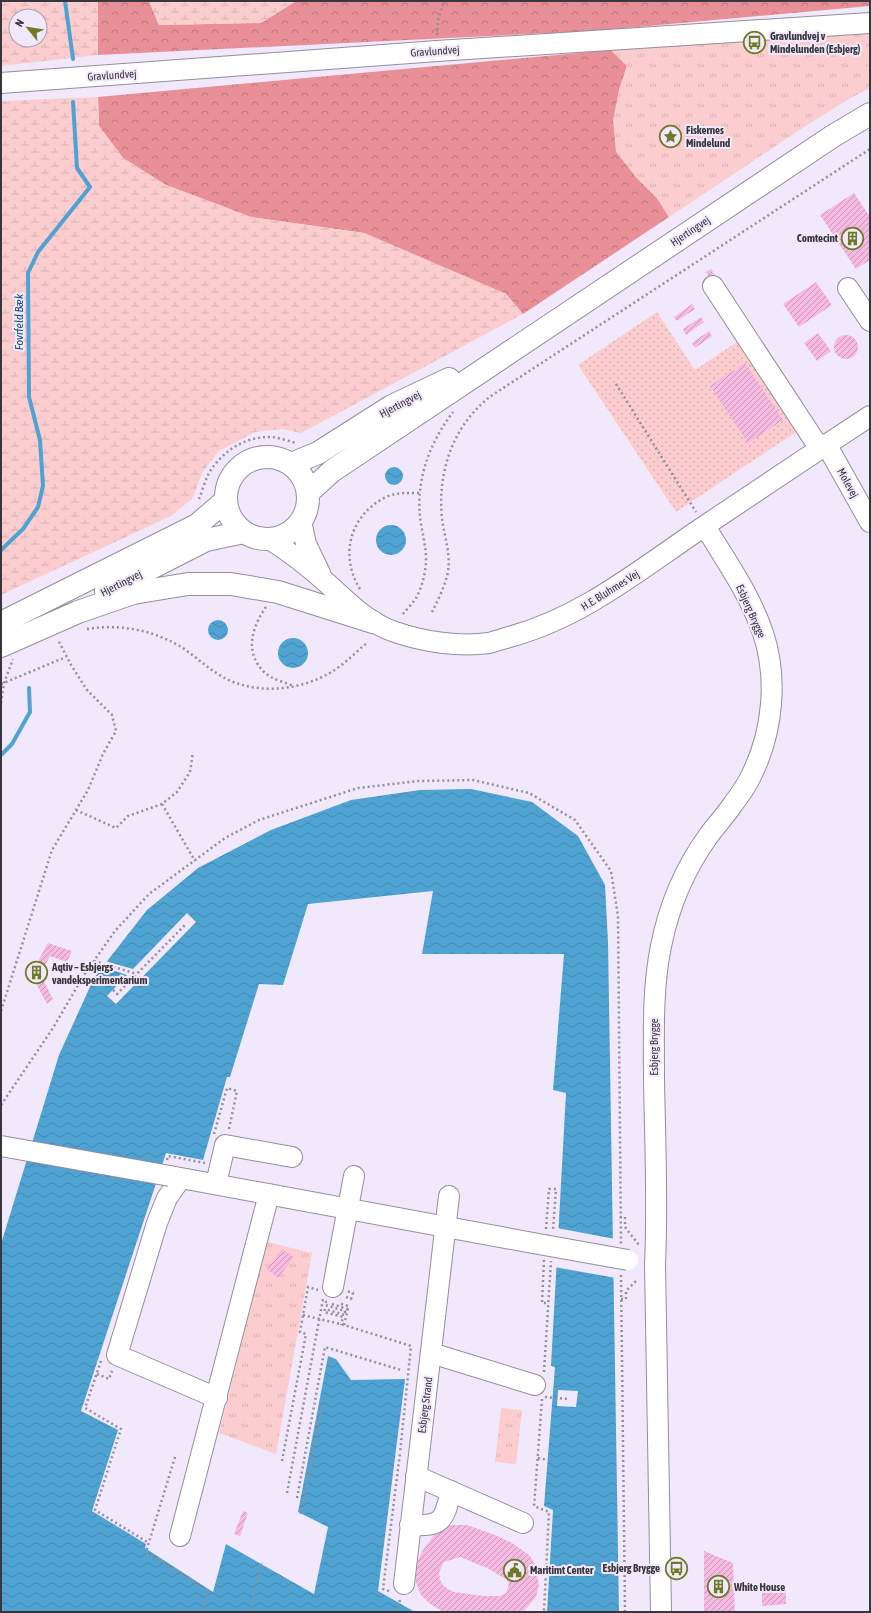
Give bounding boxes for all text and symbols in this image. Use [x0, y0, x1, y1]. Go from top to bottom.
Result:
north arrow [8, 8, 48, 48]
text: N [13, 17, 26, 29]
bus stop icon: Gravlundvej v Mindelunden (Esbjerg) [742, 29, 768, 55]
place label: Gravlundvej v Mindelunden (Esbjerg) [770, 30, 861, 55]
street label: Gravlundvej [410, 43, 460, 59]
street label: Gravlundvej [87, 67, 137, 83]
place icon: Fiskernes Mindelund [657, 123, 683, 149]
place label: Fiskernes Mindelund [686, 124, 730, 149]
street label: Hjertingvej [668, 214, 712, 248]
building icon: Comtecint [840, 225, 866, 251]
place label: Comtecint [797, 232, 839, 244]
water label: Fovrfeld Bæk [12, 293, 26, 350]
street label: Hjertingvej [377, 388, 423, 420]
street label: Molevej [835, 466, 861, 500]
street label: Hjertingvej [98, 567, 144, 599]
street label: H.E. Bluhmes Vej [579, 567, 641, 613]
street label: Esbjerg Brygge [734, 582, 768, 640]
building icon: Aqtiv – Esbjergs vandeksperimentarium [23, 960, 49, 986]
place label: Aqtiv – Esbjergs vandeksperimentarium [51, 961, 147, 986]
street label: Esbjerg Brygge [648, 1018, 660, 1076]
street label: Esbjerg Strand [416, 1376, 434, 1434]
bus stop icon: Esbjerg Brygge [663, 1555, 689, 1581]
public building icon: Maritimt Center [501, 1557, 527, 1583]
place label: Esbjerg Brygge [603, 1562, 660, 1574]
place label: Maritimt Center [530, 1564, 594, 1576]
building icon: White House [706, 1574, 732, 1600]
place label: White House [733, 1581, 785, 1593]

